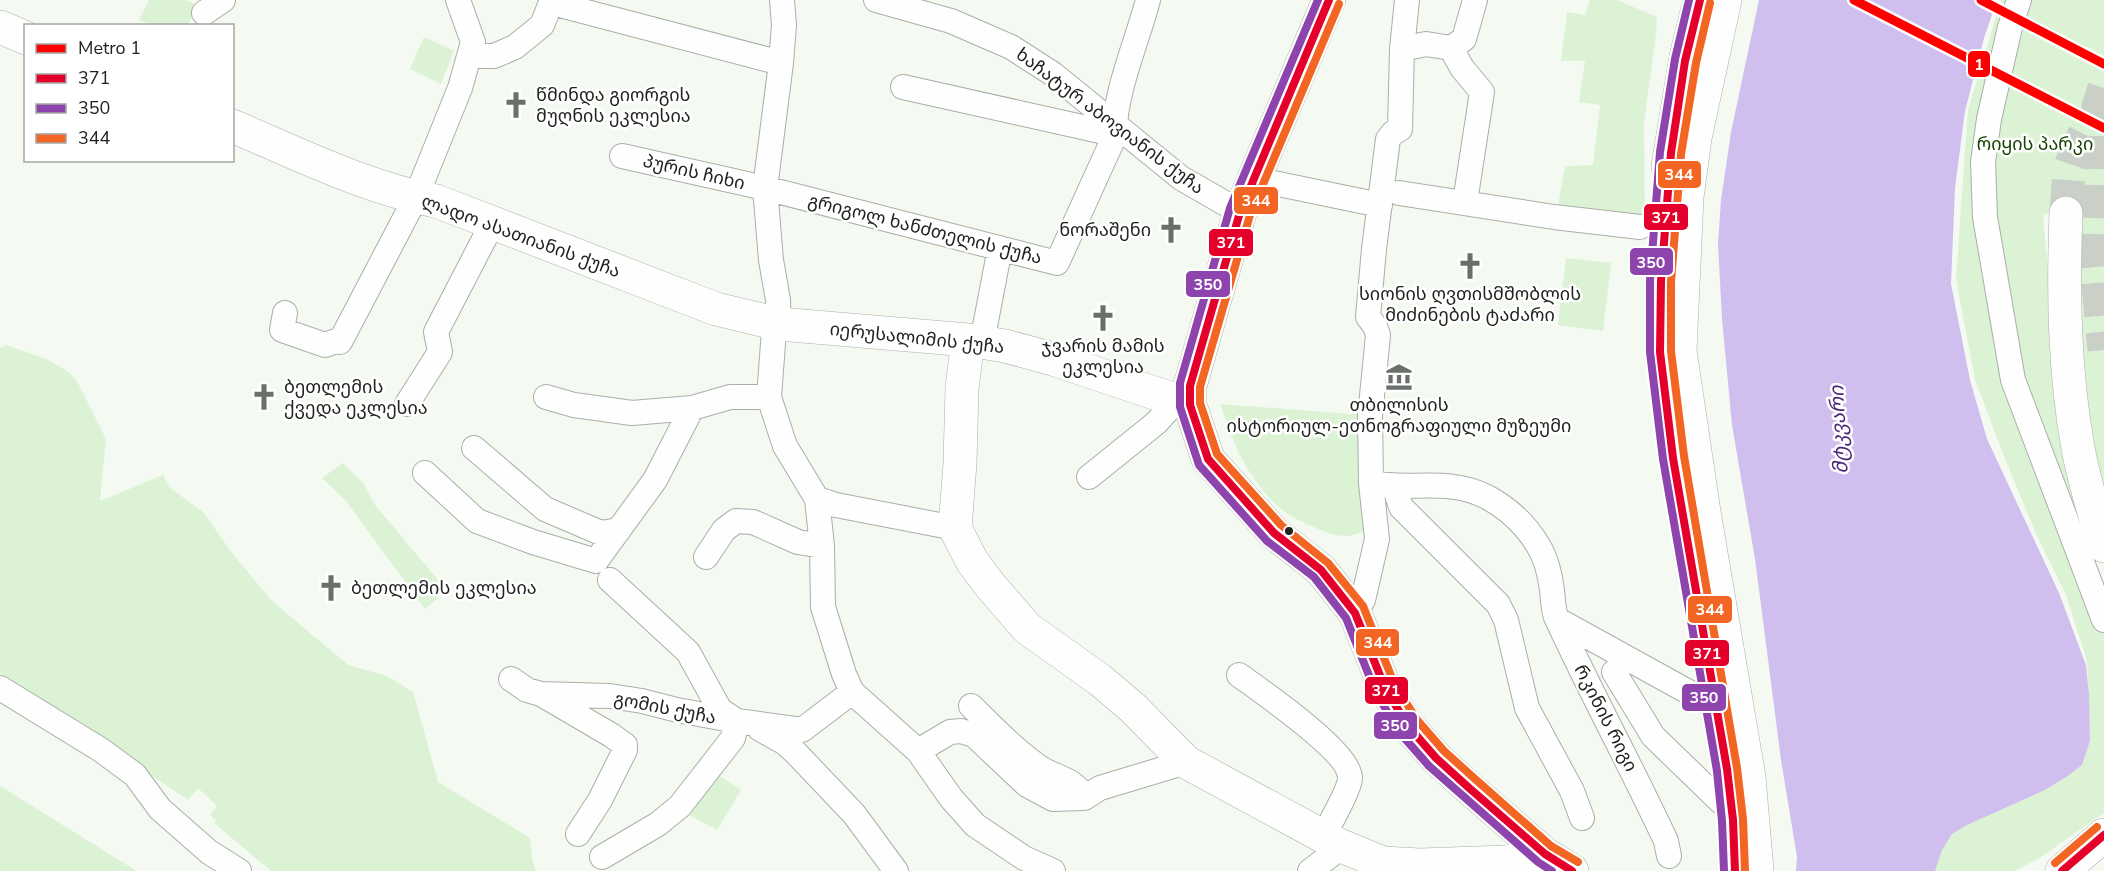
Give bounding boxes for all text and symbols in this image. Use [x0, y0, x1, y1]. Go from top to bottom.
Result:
legend [24, 24, 234, 162]
text: Metro 1 [78, 36, 141, 60]
street label: ხაჩატურ აბოვიანის ქუჩა [1011, 42, 1209, 200]
line badge: 1 [1967, 50, 1991, 78]
text: 1 [1974, 54, 1984, 76]
text: 371 [78, 66, 110, 90]
place label: წმინდა გიორგის მუღნის ეკლესია [536, 83, 691, 128]
church icon: წმინდა გიორგის მუღნის ეკლესია [501, 90, 531, 120]
text: 350 [78, 96, 110, 120]
text: 344 [78, 126, 111, 150]
park label: რიყის პარკი [1977, 132, 2093, 156]
street label: პურის ჩიხი [641, 149, 747, 195]
line badge: 344 [1657, 160, 1702, 189]
text: 344 [1665, 164, 1694, 186]
line badge: 344 [1233, 186, 1279, 215]
street label: გრიგოლ ხანძთელის ქუჩა [805, 188, 1045, 270]
street label: ლადო ასათიანის ქუჩა [418, 189, 624, 283]
text: 344 [1242, 190, 1271, 212]
line badge: 371 [1643, 203, 1689, 231]
text: 371 [1652, 207, 1680, 229]
church icon: ნორაშენი [1156, 215, 1186, 245]
place label: ნორაშენი [1059, 218, 1151, 242]
line badge: 371 [1208, 228, 1254, 257]
text: 371 [1217, 232, 1245, 254]
line badge: 350 [1629, 247, 1674, 276]
church icon: სიონის ღვთისმშობლის მიძინების ტაძარი [1455, 251, 1485, 281]
text: 350 [1637, 252, 1665, 274]
line badge: 350 [1185, 270, 1231, 298]
text: 350 [1194, 274, 1222, 296]
place label: სიონის ღვთისმშობლის მიძინების ტაძარი [1359, 282, 1581, 327]
church icon: ჯვარის მამის ეკლესია [1088, 303, 1118, 333]
street label: იერუსალიმის ქუჩა [829, 317, 1005, 359]
place label: ჯვარის მამის ეკლესია [1041, 334, 1165, 379]
museum icon: თბილისის ისტორიულ-ეთნოგრაფიული მუზეუმი [1384, 362, 1414, 392]
place label: ბეთლემის ქვედა ეკლესია [284, 375, 428, 420]
church icon: ბეთლემის ქვედა ეკლესია [249, 382, 279, 412]
water label: მტკვარი [1823, 384, 1855, 475]
place label: თბილისის ისტორიულ-ეთნოგრაფიული მუზეუმი [1227, 393, 1571, 438]
unlabelled marker [1283, 525, 1295, 537]
church icon: ბეთლემის ეკლესია [316, 573, 346, 603]
place label: ბეთლემის ეკლესია [351, 576, 537, 600]
line badge: 344 [1687, 595, 1733, 624]
text: 344 [1696, 599, 1725, 621]
line badge: 344 [1355, 628, 1400, 657]
text: 344 [1364, 632, 1393, 654]
line badge: 371 [1684, 639, 1730, 667]
text: 371 [1693, 643, 1721, 665]
street label: რკინის რიგი [1569, 660, 1643, 776]
line badge: 371 [1364, 676, 1409, 705]
text: 371 [1372, 680, 1400, 702]
line badge: 350 [1681, 683, 1727, 712]
street label: გომის ქუჩა [612, 686, 718, 730]
text: 350 [1690, 687, 1718, 709]
line badge: 350 [1373, 711, 1418, 740]
text: 350 [1381, 715, 1409, 737]

